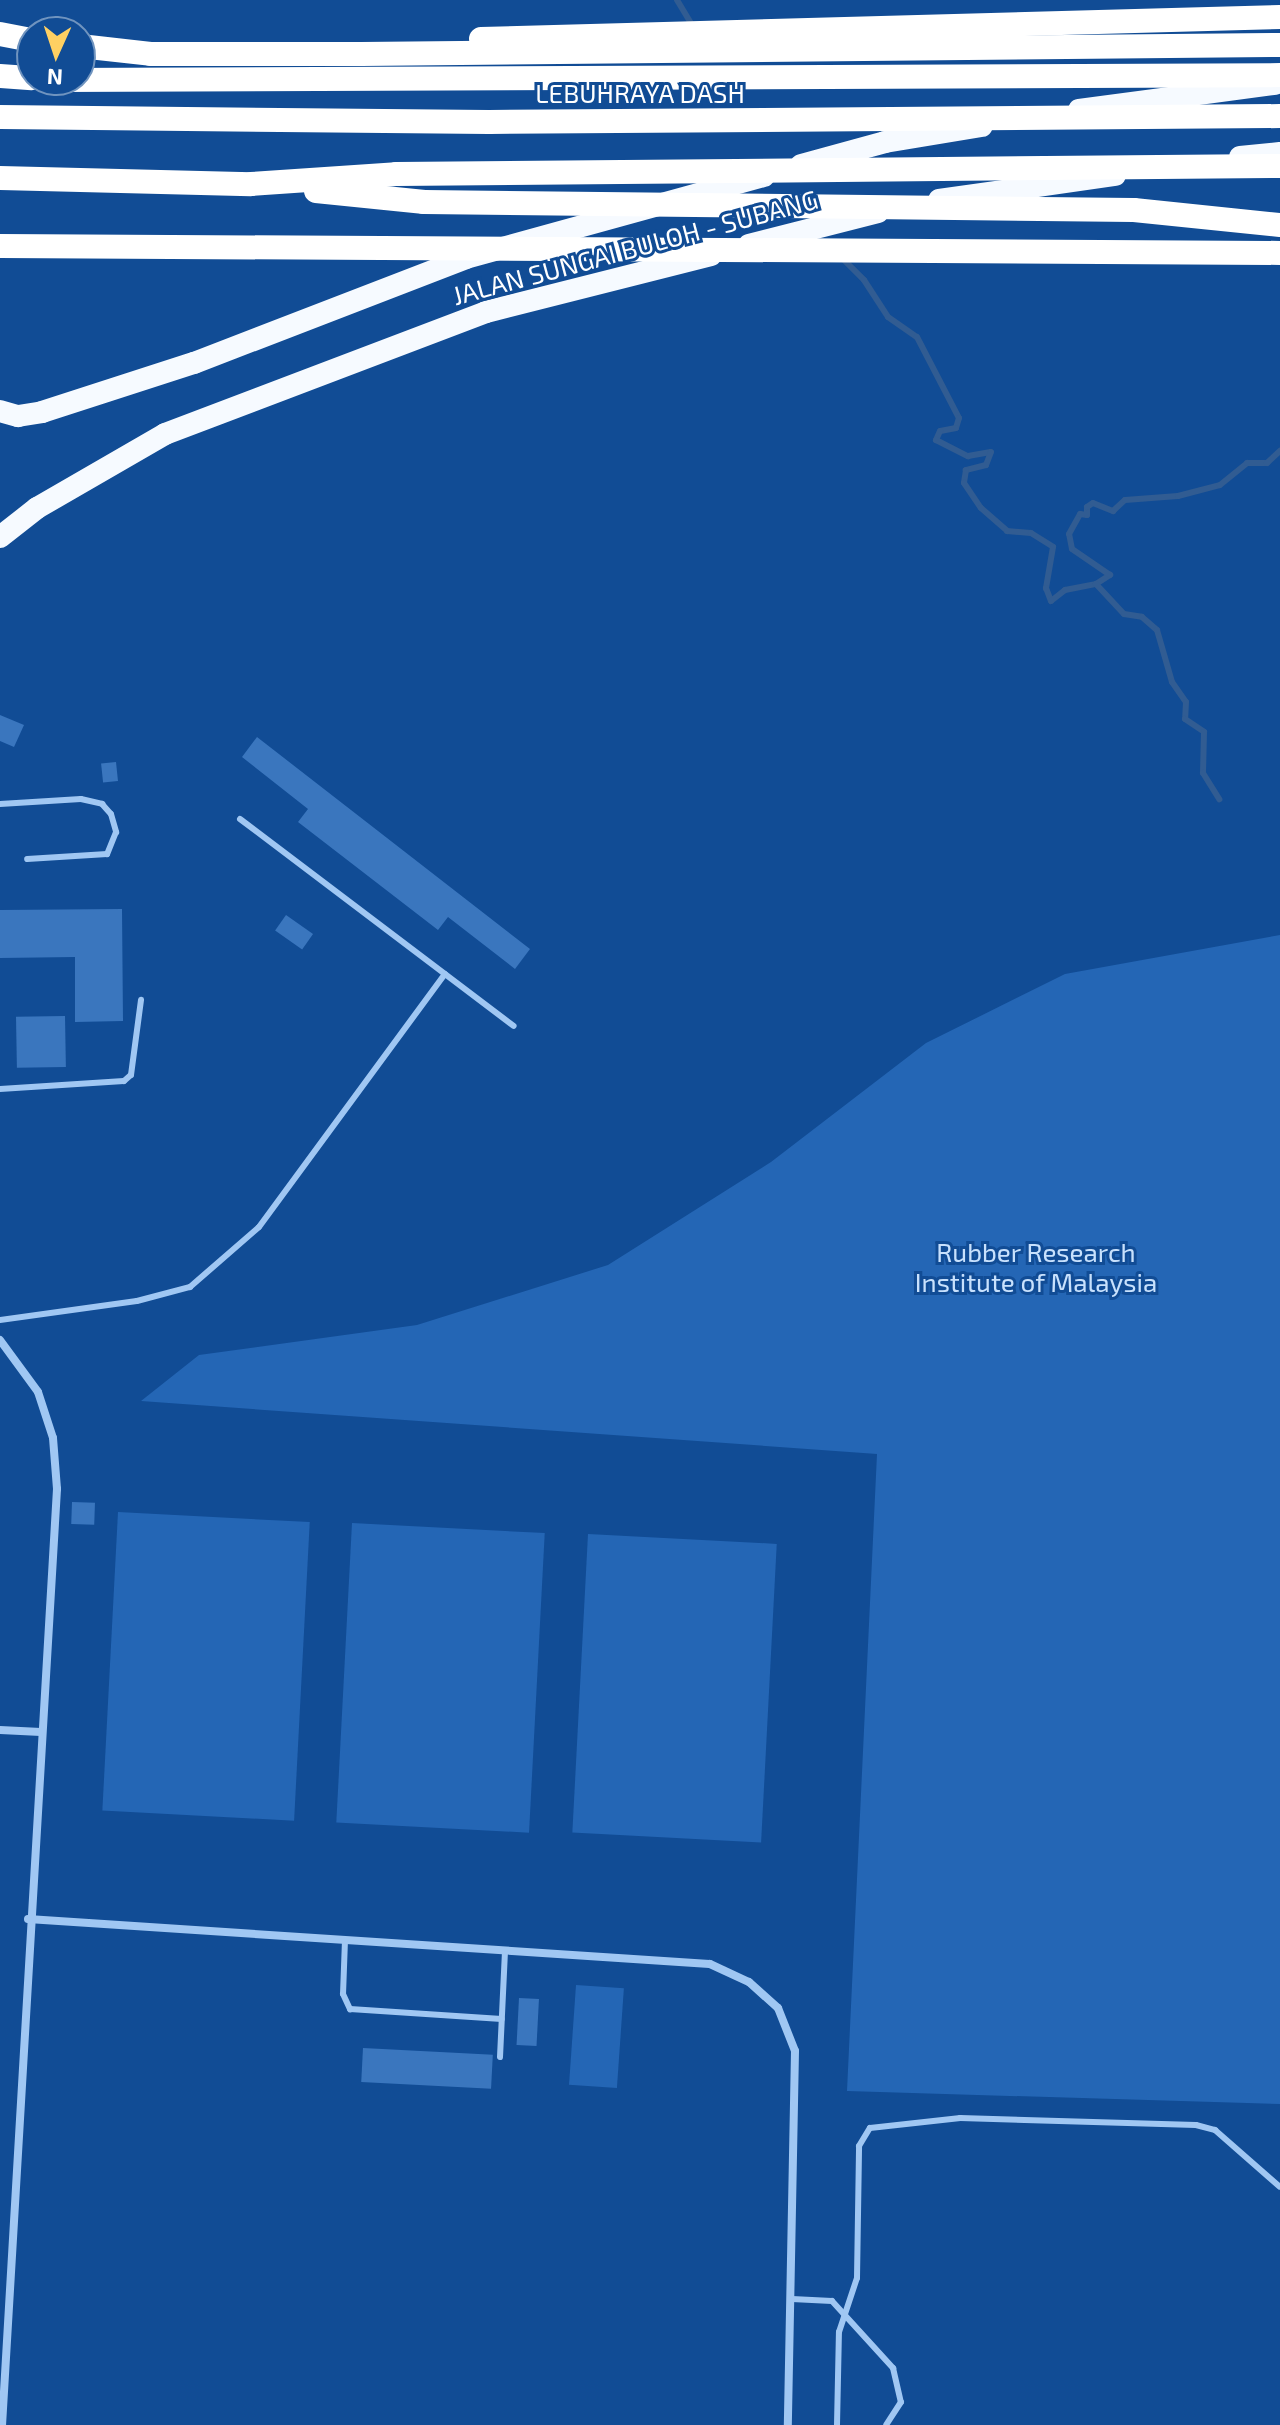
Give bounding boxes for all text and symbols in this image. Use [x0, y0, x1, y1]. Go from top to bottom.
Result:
north arrow [16, 16, 96, 96]
text: N [46, 65, 63, 91]
street label: LEBUHRAYA DASH [535, 77, 745, 109]
street label: JALAN SUNGAI BULOH - SUBANG [449, 183, 821, 311]
park label: Rubber Research Institute of Malaysia [914, 1236, 1158, 1298]

